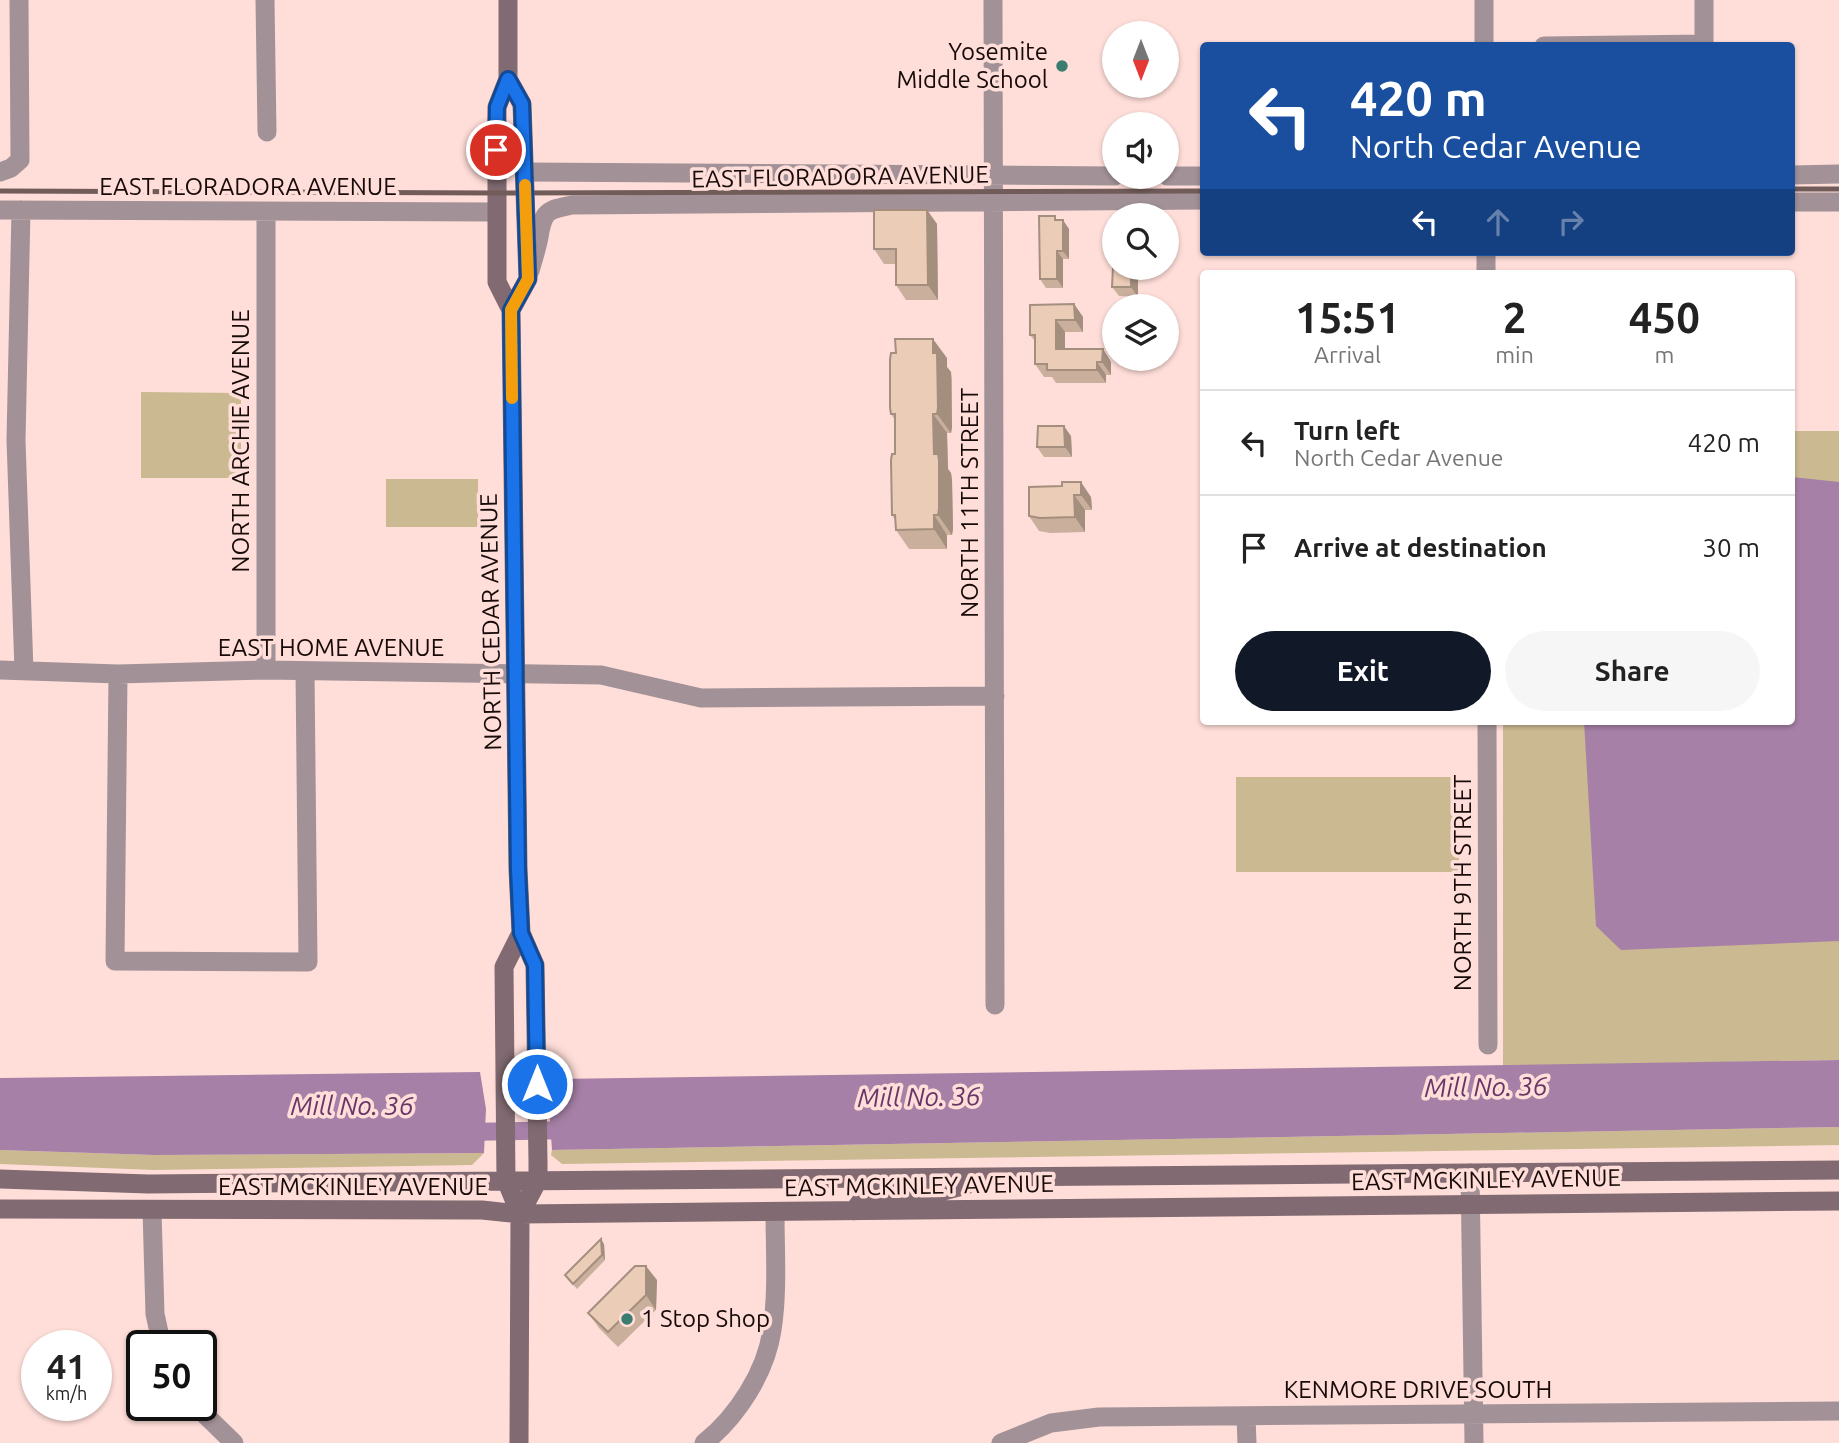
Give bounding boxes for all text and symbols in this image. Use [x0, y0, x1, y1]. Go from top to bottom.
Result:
north arrow [1102, 21, 1180, 98]
map controls [1102, 21, 1179, 371]
place label: Yosemite Middle School [896, 38, 1048, 93]
marker: Yosemite Middle School [1054, 58, 1070, 74]
icon: left [1235, 70, 1326, 161]
text: 420 m [1350, 70, 1487, 125]
button: sound [1102, 112, 1179, 189]
pin [466, 120, 526, 180]
text: North Cedar Avenue [1350, 128, 1642, 164]
icon: arrive [477, 131, 515, 169]
street label: EAST FLORADORA AVENUE [691, 160, 989, 193]
street label: EAST FLORADORA AVENUE [99, 173, 397, 200]
button: search [1102, 203, 1179, 280]
icon: left [1406, 203, 1444, 241]
icon: ahead [1479, 203, 1517, 241]
icon: right [1552, 203, 1590, 241]
button: layers [1102, 294, 1179, 371]
text: 15:51 [1295, 294, 1400, 341]
text: 2 [1503, 294, 1526, 341]
text: 450 [1629, 294, 1700, 341]
street label: NORTH ARCHIE AVENUE [227, 309, 254, 573]
text: Arrival [1314, 342, 1381, 367]
text: min [1495, 342, 1534, 367]
text: m [1654, 342, 1674, 367]
street label: NORTH 11TH STREET [956, 388, 983, 618]
text: Turn left [1294, 416, 1400, 445]
icon: left [1235, 424, 1273, 462]
text: 420 m [1688, 428, 1760, 457]
text: North Cedar Avenue [1294, 445, 1504, 470]
street label: NORTH CEDAR AVENUE [475, 493, 506, 751]
icon: arrive [1235, 529, 1273, 567]
text: Arrive at destination [1294, 533, 1547, 562]
text: 30 m [1702, 533, 1760, 562]
button: Exit [1235, 631, 1491, 711]
button: Share [1505, 631, 1760, 711]
street label: EAST HOME AVENUE [218, 634, 444, 661]
street label: NORTH 9TH STREET [1449, 775, 1476, 991]
position arrow [500, 1047, 574, 1121]
water label: Mill No. 36 [1424, 1071, 1548, 1102]
water label: Mill No. 36 [857, 1081, 981, 1112]
water label: Mill No. 36 [290, 1091, 414, 1120]
street label: EAST MCKINLEY AVENUE [1351, 1164, 1621, 1195]
street label: EAST MCKINLEY AVENUE [784, 1170, 1054, 1201]
street label: EAST MCKINLEY AVENUE [218, 1173, 488, 1200]
place label: 1 Stop Shop [641, 1305, 770, 1332]
marker: 1 Stop Shop [619, 1311, 635, 1327]
speed limit sign: 50 [126, 1330, 217, 1421]
text: 41 [47, 1346, 86, 1386]
street label: KENMORE DRIVE SOUTH [1284, 1376, 1552, 1403]
text: km/h [46, 1383, 87, 1403]

